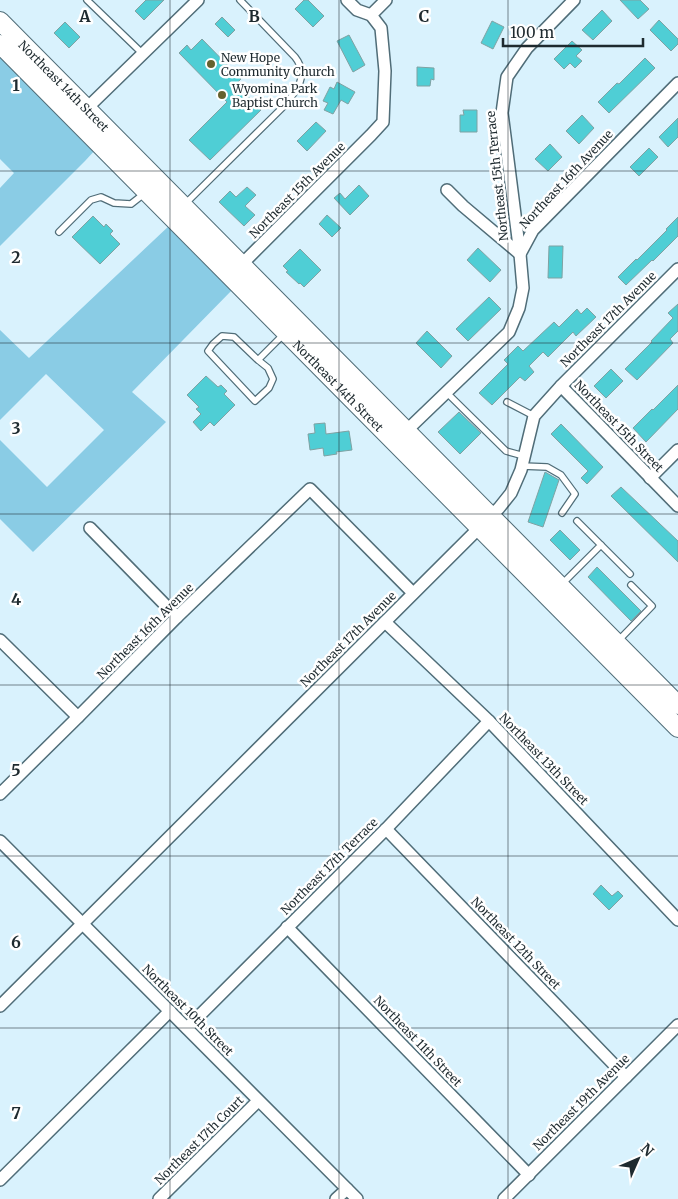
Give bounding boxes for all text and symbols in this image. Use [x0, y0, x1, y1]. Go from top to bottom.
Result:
text: A [78, 6, 91, 26]
text: B [248, 6, 260, 26]
text: C [419, 6, 429, 26]
scale bar [503, 15, 643, 47]
text: 100 m [510, 23, 554, 42]
street label: Northeast 14th Street [17, 38, 113, 134]
place label: New Hope Community Church [221, 50, 335, 79]
marker: New Hope Community Church [205, 58, 217, 70]
place label: Wyomina Park Baptist Church [231, 81, 318, 110]
marker: Wyomina Park Baptist Church [216, 89, 228, 101]
street label: Northeast 15th Terrace [483, 110, 511, 242]
street label: Northeast 16th Avenue [516, 126, 616, 232]
street label: Northeast 15th Avenue [246, 139, 348, 241]
text: 2 [11, 247, 21, 267]
street label: Northeast 17th Avenue [557, 268, 659, 370]
street label: Northeast 14th Street [290, 337, 387, 434]
street label: Northeast 15th Street [571, 377, 667, 475]
text: 3 [11, 418, 21, 438]
street label: Northeast 16th Avenue [94, 580, 196, 682]
street label: Northeast 17th Avenue [297, 588, 399, 690]
text: 4 [11, 589, 21, 609]
street label: Northeast 13th Street [496, 710, 592, 808]
text: 5 [11, 760, 21, 780]
street label: Northeast 17th Terrace [278, 815, 380, 917]
street label: Northeast 12th Street [468, 894, 564, 992]
text: 6 [11, 932, 21, 952]
street label: Northeast 10th Street [139, 961, 237, 1059]
street label: Northeast 11th Street [371, 993, 465, 1090]
street label: Northeast 19th Avenue [530, 1051, 632, 1153]
street label: Northeast 17th Court [152, 1092, 247, 1187]
text: 7 [11, 1103, 21, 1123]
north arrow [613, 1134, 663, 1184]
text: N [637, 1140, 657, 1160]

